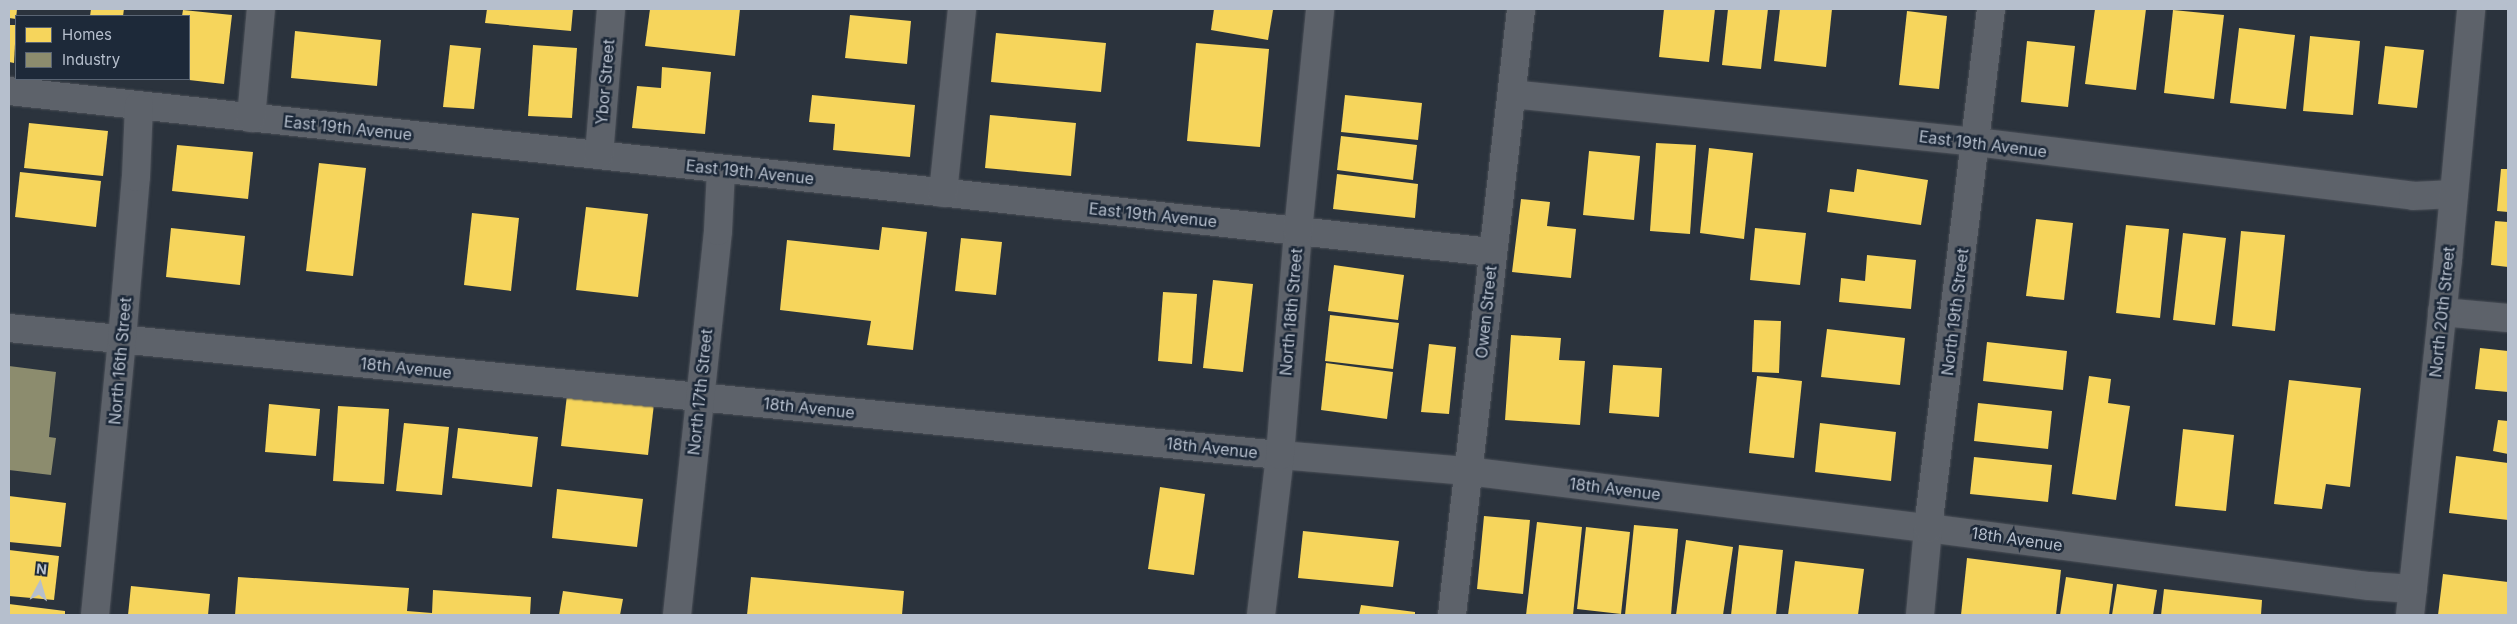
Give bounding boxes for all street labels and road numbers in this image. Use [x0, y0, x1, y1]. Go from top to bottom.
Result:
street label: Ybor Street [592, 38, 618, 126]
street label: East 19th Avenue [283, 112, 413, 144]
street label: East 19th Avenue [1918, 127, 2048, 161]
street label: East 19th Avenue [685, 156, 815, 188]
street label: East 19th Avenue [1088, 199, 1218, 231]
street label: North 20th Street [2426, 246, 2458, 378]
street label: North 18th Street [1276, 247, 1306, 377]
street label: North 19th Street [1938, 247, 1972, 377]
street label: Owen Street [1472, 265, 1500, 359]
street label: North 16th Street [105, 296, 135, 426]
street label: North 17th Street [684, 328, 716, 456]
street label: 18th Avenue [359, 354, 453, 382]
street label: 18th Avenue [762, 394, 856, 422]
street label: 18th Avenue [1165, 434, 1259, 462]
street label: 18th Avenue [1568, 474, 1662, 504]
street label: 18th Avenue [1970, 523, 2064, 555]

